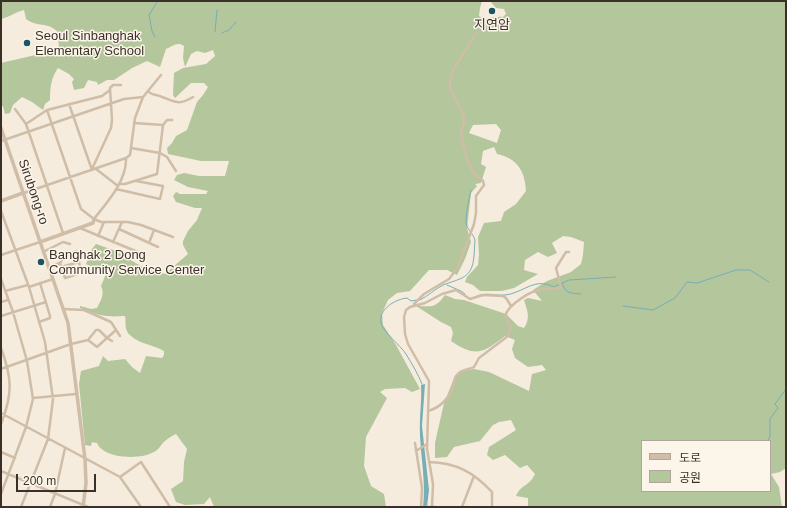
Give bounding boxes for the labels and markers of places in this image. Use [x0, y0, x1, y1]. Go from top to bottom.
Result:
marker: 지연암 [487, 6, 497, 16]
place label: 지연암 [474, 17, 510, 33]
place label: Seoul Sinbanghak Elementary School [35, 28, 144, 59]
marker: Seoul Sinbanghak Elementary School [22, 38, 32, 48]
place label: Banghak 2 Dong Community Service Center [49, 247, 204, 278]
marker: Banghak 2 Dong Community Service Center [36, 257, 46, 267]

